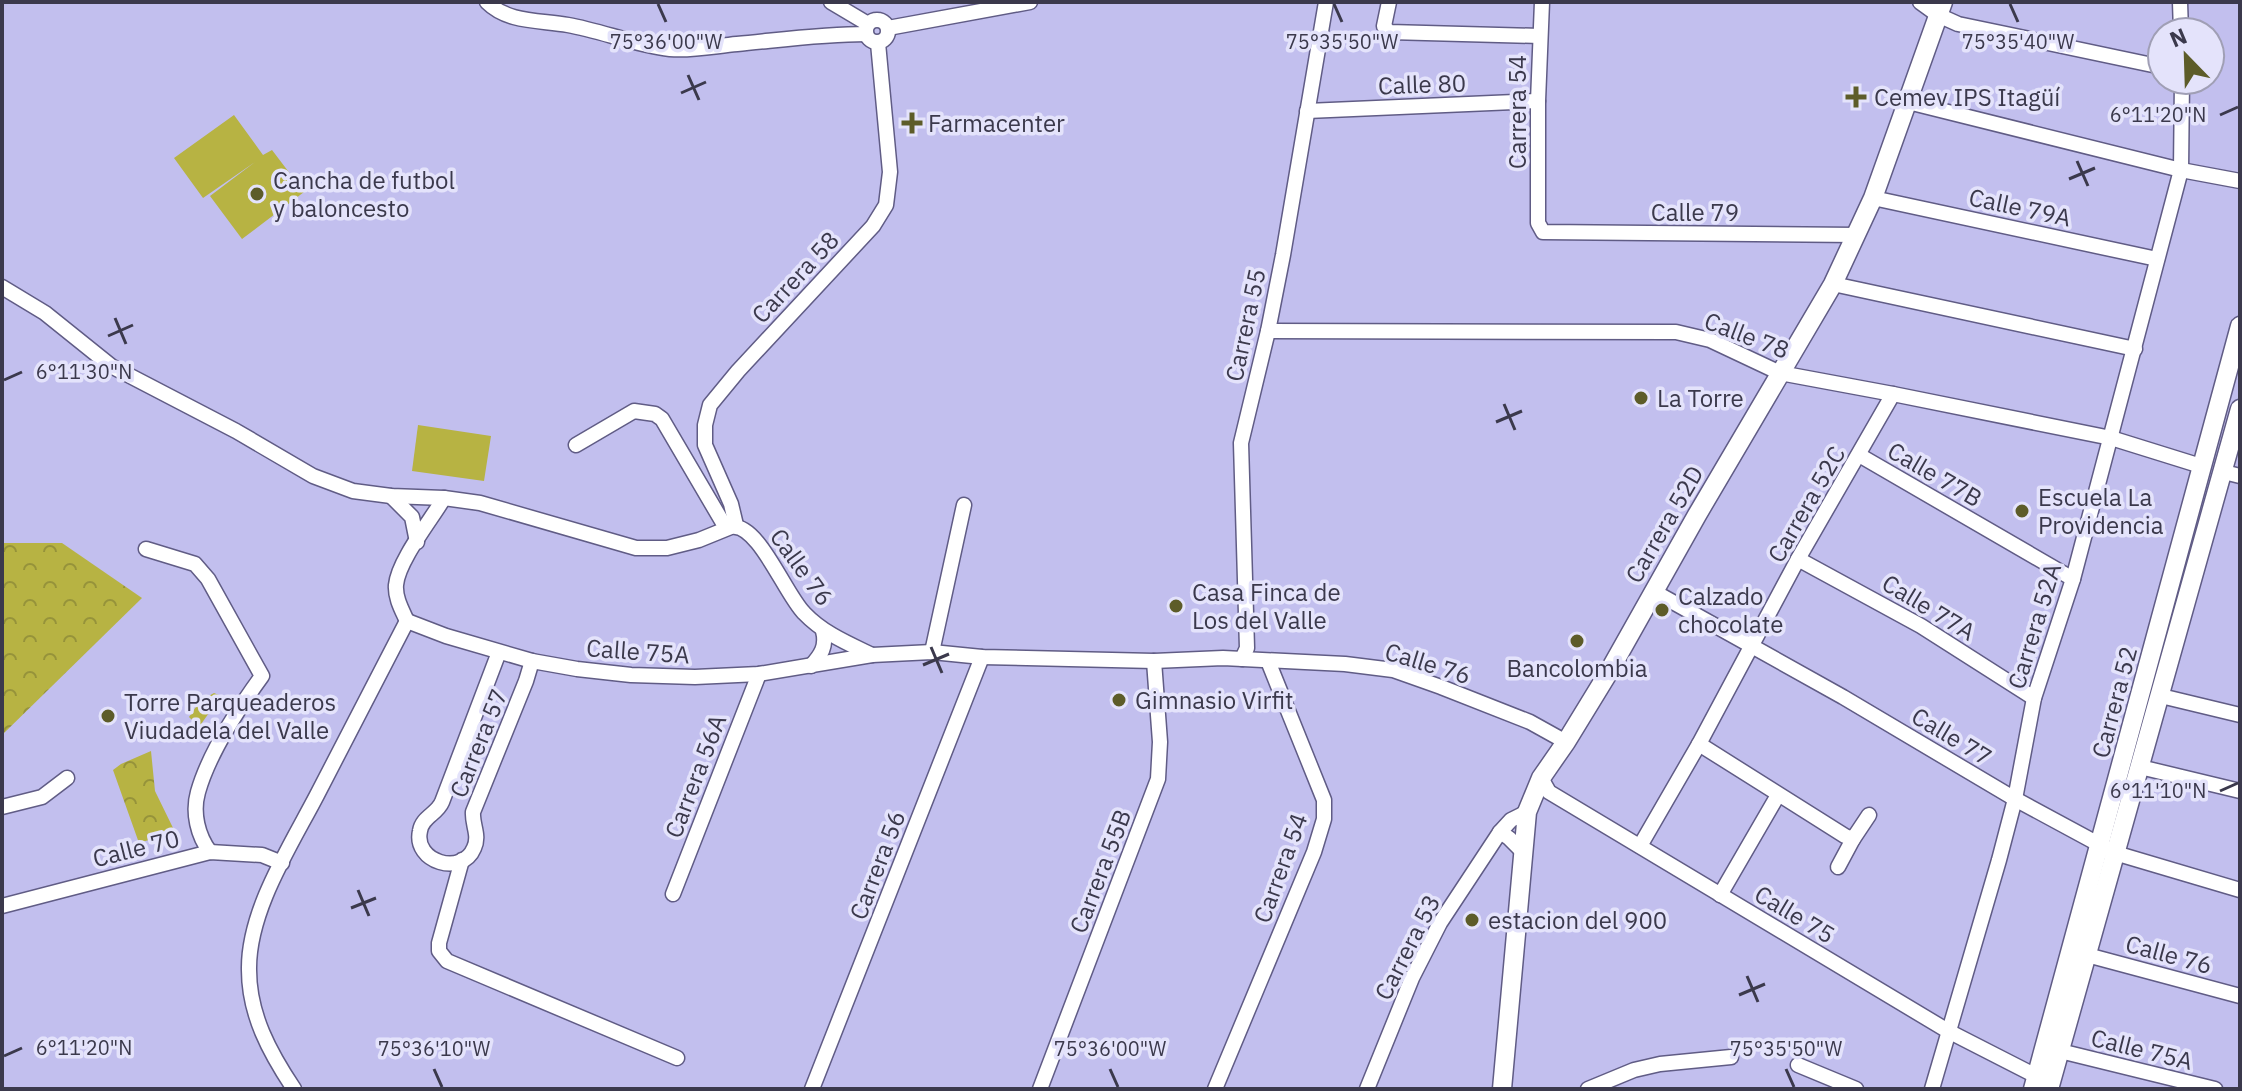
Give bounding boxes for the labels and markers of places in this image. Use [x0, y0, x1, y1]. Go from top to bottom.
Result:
place label: Cemev IPS Itagüí [1874, 81, 2060, 113]
marker: Cemev IPS Itagüí [1845, 86, 1867, 108]
place label: Farmacenter [928, 107, 1065, 139]
marker: Farmacenter [903, 114, 921, 132]
place label: Cancha de futbol y baloncesto [273, 164, 455, 224]
marker: Cancha de futbol y baloncesto [248, 185, 266, 203]
place label: La Torre [1657, 382, 1744, 414]
marker: La Torre [1632, 389, 1650, 407]
place label: Escuela La Providencia [2038, 481, 2164, 541]
marker: Escuela La Providencia [2013, 502, 2031, 520]
place label: Casa Finca de Los del Valle [1192, 576, 1341, 636]
place label: Calzado chocolate [1678, 580, 1783, 640]
marker: Casa Finca de Los del Valle [1167, 597, 1185, 615]
marker: Calzado chocolate [1653, 601, 1671, 619]
marker: Bancolombia [1568, 632, 1586, 650]
place label: Bancolombia [1506, 652, 1648, 684]
place label: Gimnasio Virfit [1135, 684, 1293, 716]
place label: Torre Parqueaderos Viudadela del Valle [124, 686, 336, 746]
marker: Gimnasio Virfit [1110, 691, 1128, 709]
marker: Torre Parqueaderos Viudadela del Valle [99, 707, 117, 725]
place label: estacion del 900 [1488, 904, 1667, 936]
marker: estacion del 900 [1463, 911, 1481, 929]

